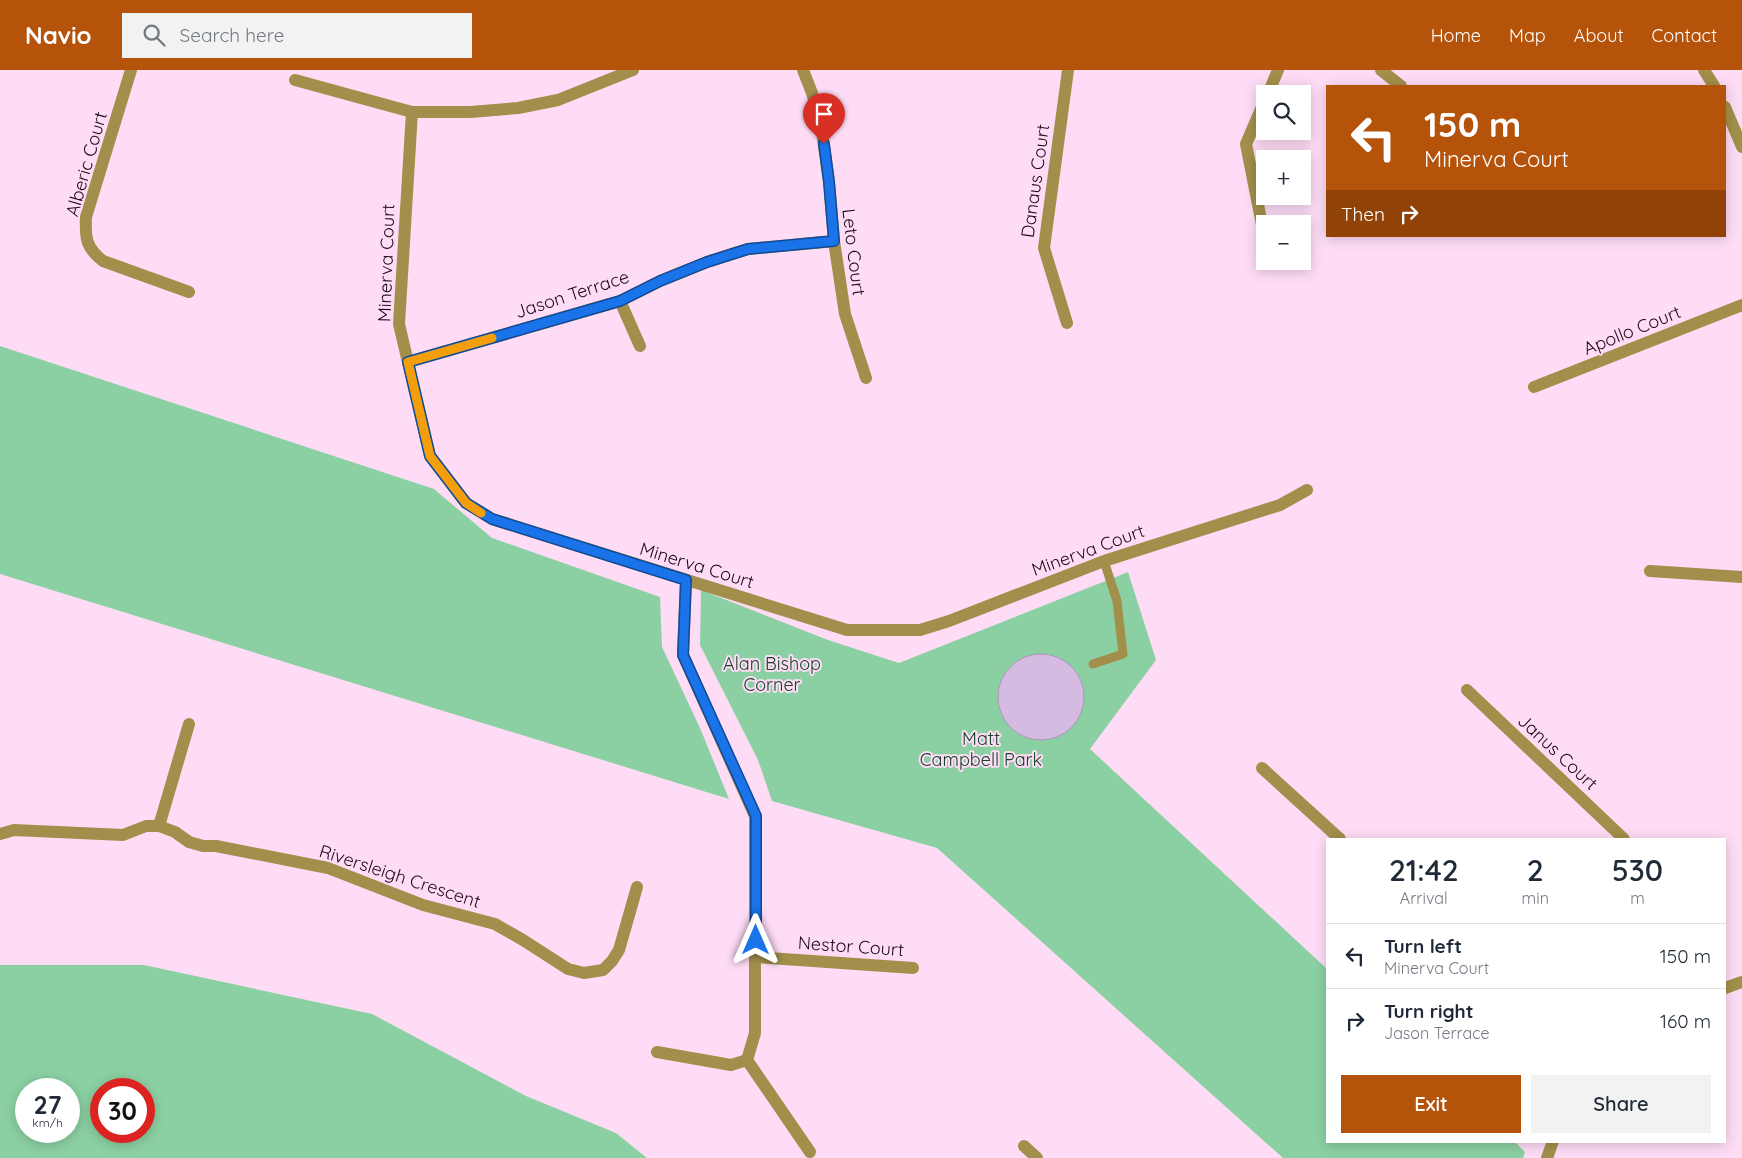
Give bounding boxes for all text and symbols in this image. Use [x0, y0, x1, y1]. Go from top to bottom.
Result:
search box [122, 13, 472, 58]
text: Navio [25, 20, 92, 50]
icon: search [140, 21, 168, 49]
text: Search here [180, 23, 284, 47]
text: Home [1431, 24, 1481, 47]
text: Map [1509, 24, 1546, 47]
text: About [1574, 24, 1624, 47]
text: Contact [1652, 24, 1717, 47]
map controls [1256, 85, 1311, 270]
button: search [1256, 85, 1311, 140]
pin [803, 93, 845, 144]
icon: arrive [810, 100, 838, 128]
text: 150 m [1424, 102, 1521, 146]
icon: left [1341, 105, 1406, 170]
street label: Alberic Court [60, 109, 112, 219]
street label: Danaus Court [1016, 123, 1054, 239]
text: Minerva Court [1424, 145, 1569, 173]
button: + [1256, 150, 1311, 205]
icon: right [1395, 200, 1423, 228]
text: Then [1341, 202, 1385, 226]
street label: Minerva Court [372, 203, 400, 323]
street label: Leto Court [837, 207, 871, 297]
button: − [1256, 215, 1311, 270]
street label: Jason Terrace [512, 265, 632, 323]
street label: Apollo Court [1580, 300, 1684, 360]
street label: Minerva Court [1028, 519, 1148, 581]
street label: Minerva Court [637, 537, 757, 593]
park label: Alan Bishop Corner [723, 652, 821, 696]
street label: Janus Court [1513, 709, 1603, 795]
park label: Matt Campbell Park [920, 727, 1042, 771]
street label: Riversleigh Crescent [316, 839, 484, 913]
text: 21:42 [1389, 851, 1459, 889]
text: 2 [1527, 851, 1544, 889]
text: 530 [1612, 851, 1663, 889]
text: Arrival [1400, 888, 1448, 908]
text: min [1522, 888, 1549, 908]
text: m [1630, 888, 1645, 908]
position arrow [729, 913, 781, 965]
street label: Nestor Court [797, 931, 905, 961]
text: Turn left [1384, 934, 1462, 958]
icon: left [1341, 942, 1369, 970]
text: 150 m [1660, 944, 1711, 968]
text: Minerva Court [1384, 958, 1489, 978]
text: Turn right [1384, 999, 1473, 1023]
icon: right [1341, 1007, 1369, 1035]
text: 160 m [1660, 1009, 1711, 1033]
text: Jason Terrace [1384, 1023, 1490, 1043]
button: Exit [1341, 1075, 1521, 1133]
button: Share [1531, 1075, 1711, 1133]
speed limit sign: 30 [90, 1078, 155, 1143]
text: 27 [34, 1089, 61, 1120]
text: km/h [32, 1115, 63, 1130]

